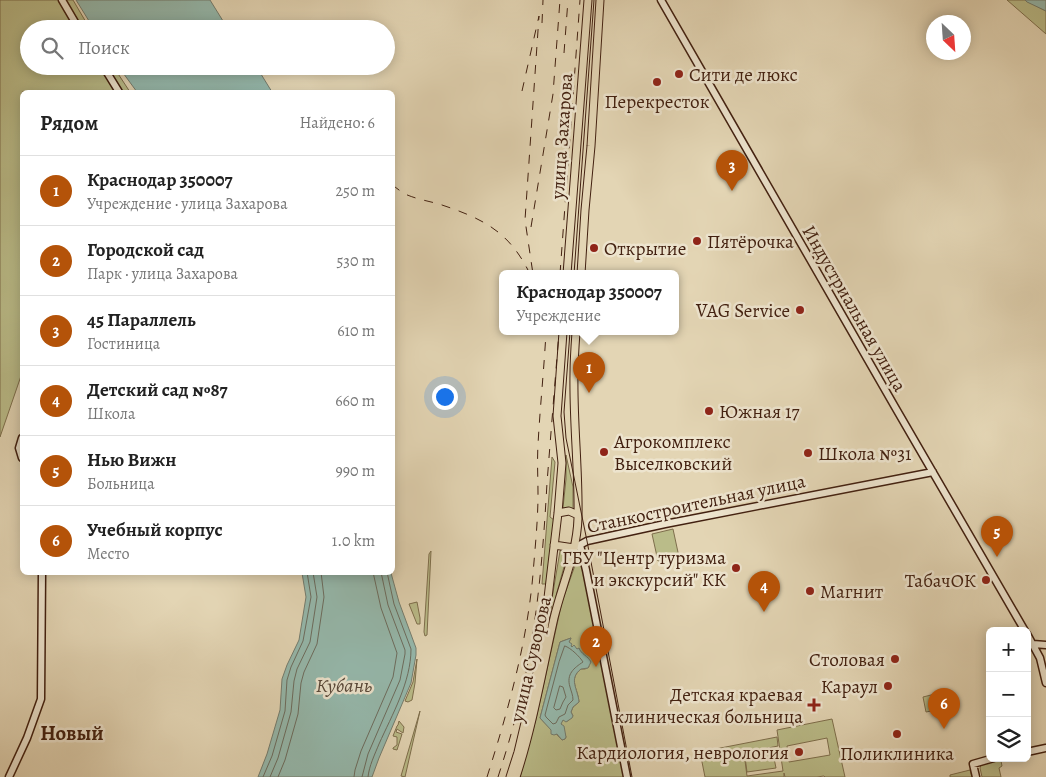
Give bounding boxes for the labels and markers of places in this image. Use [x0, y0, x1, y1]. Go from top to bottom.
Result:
place label: Сити де люкс [689, 62, 798, 88]
marker: Сити де люкс [673, 68, 685, 80]
marker: Перекресток [651, 76, 663, 88]
place label: Перекресток [604, 89, 710, 115]
pin: 3 [716, 150, 748, 191]
place label: Пятёрочка [707, 229, 794, 255]
marker: Пятёрочка [691, 235, 703, 247]
place label: Открытие [604, 236, 686, 262]
marker: Открытие [588, 242, 600, 254]
place label: VAG Service [695, 298, 790, 324]
marker: VAG Service [794, 304, 806, 316]
pin: 1 [573, 352, 605, 393]
place label: Южная 17 [719, 399, 800, 425]
marker: Южная 17 [703, 405, 715, 417]
place label: Агрокомплекс Выселковский [613, 429, 732, 477]
place label: Школа №31 [818, 441, 912, 467]
marker: Агрокомплекс Выселковский [598, 446, 610, 458]
marker: Школа №31 [802, 447, 814, 459]
pin: 5 [981, 516, 1013, 557]
place label: ГБУ "Центр туризма и экскурсий" КК [562, 545, 726, 593]
marker: ГБУ "Центр туризма и экскурсий" КК [730, 562, 742, 574]
place label: ТабачОК [905, 568, 976, 594]
pin: 4 [748, 571, 780, 612]
marker: ТабачОК [980, 574, 992, 586]
place label: Магнит [820, 579, 884, 605]
marker: Магнит [804, 585, 816, 597]
pin: 2 [580, 626, 612, 667]
place label: Столовая [809, 647, 885, 673]
marker: Столовая [889, 653, 901, 665]
place label: Караул [821, 674, 878, 700]
marker: Караул [882, 680, 894, 692]
place label: Детская краевая клиническая больница [614, 682, 803, 730]
pin: 6 [928, 688, 960, 729]
marker: Детская краевая клиническая больница [807, 698, 821, 712]
marker: Поликлиника [891, 728, 903, 740]
place label: Кардиология, неврология [576, 740, 789, 766]
place label: Поликлиника [840, 741, 954, 767]
marker: Кардиология, неврология [793, 746, 805, 758]

